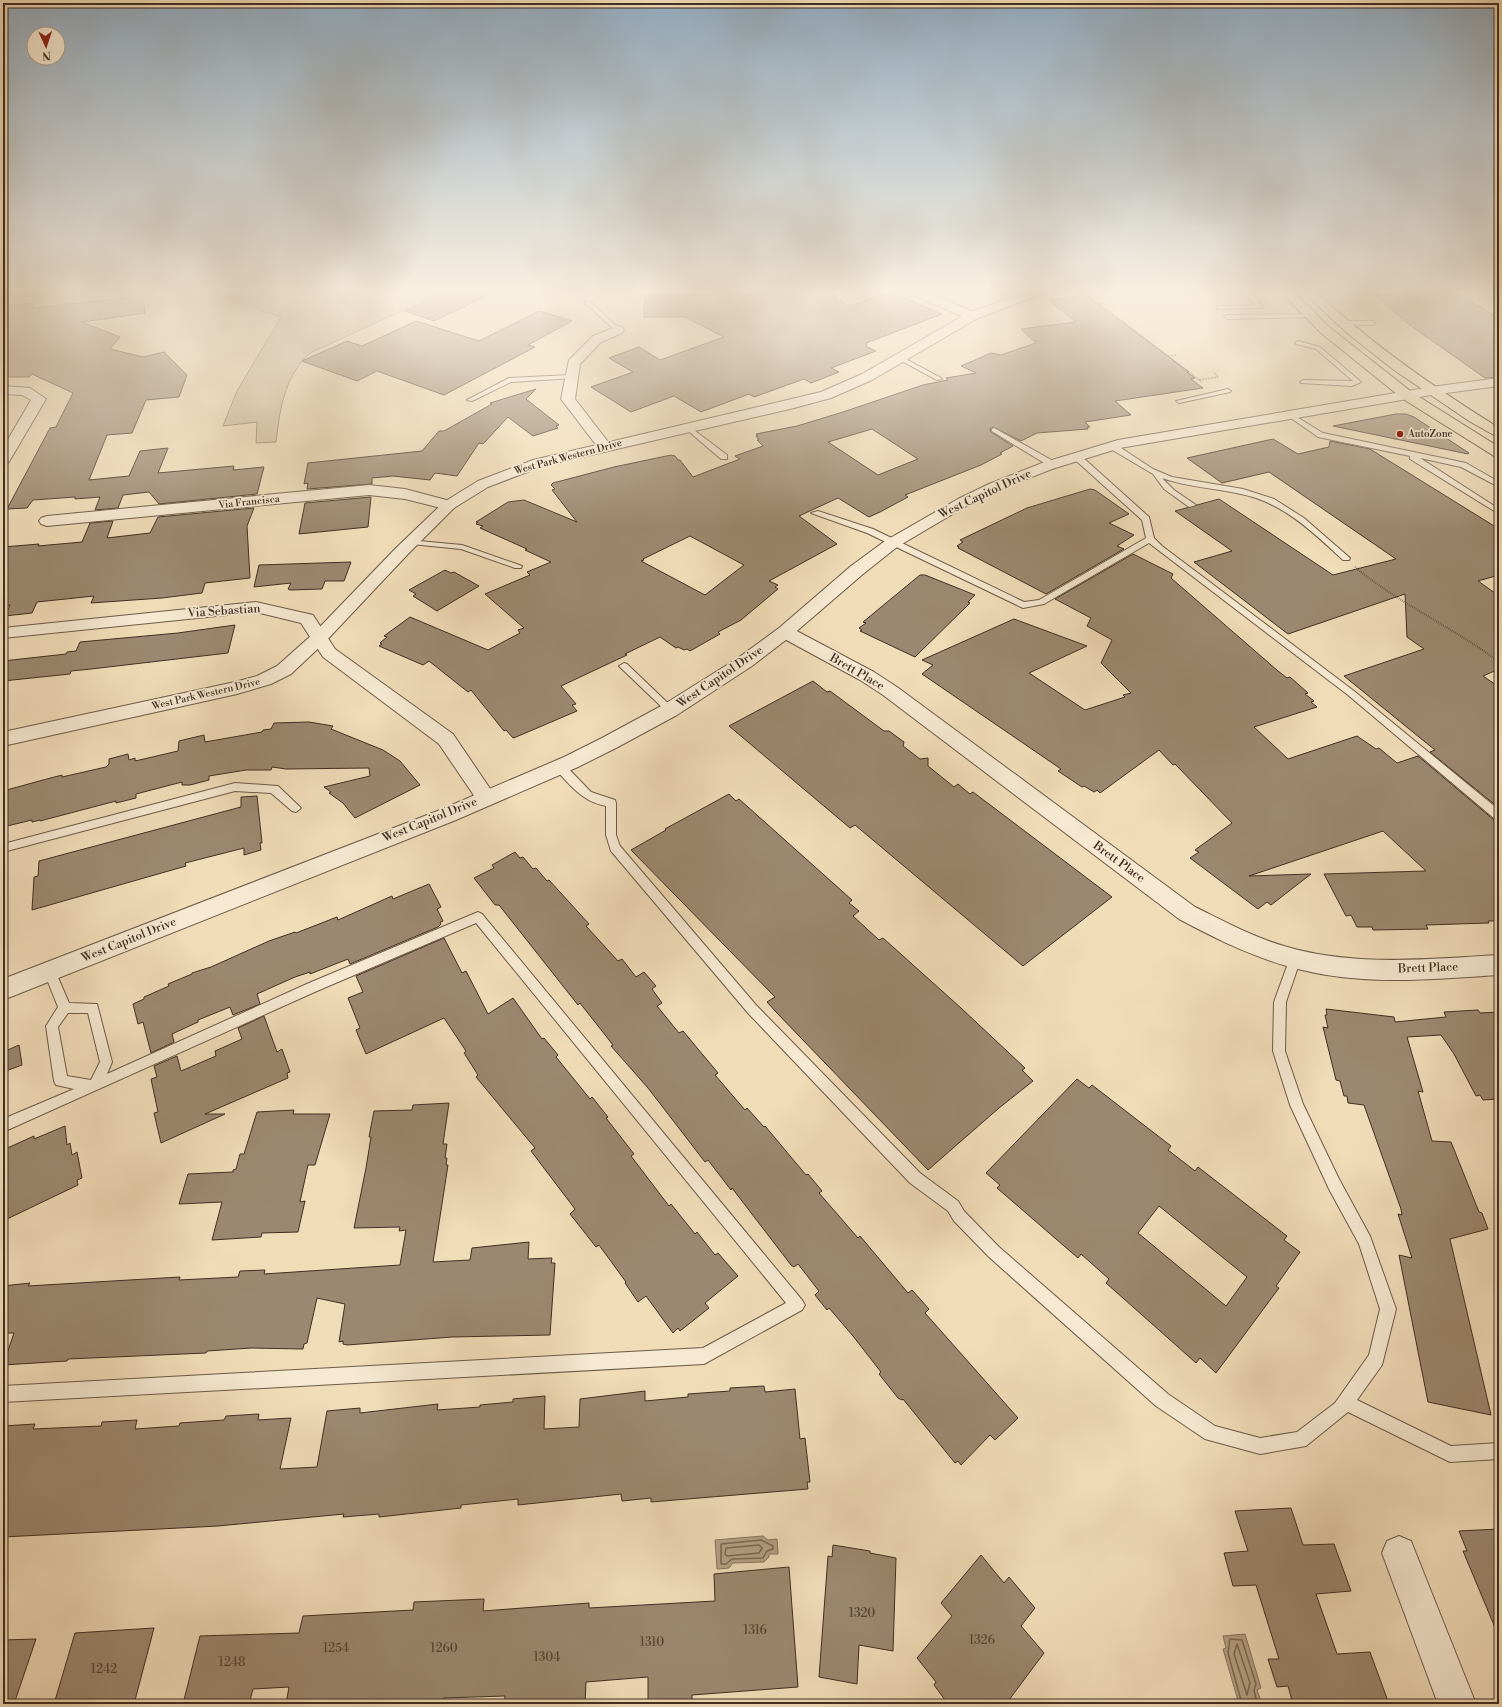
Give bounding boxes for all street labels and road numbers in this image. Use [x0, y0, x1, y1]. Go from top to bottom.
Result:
street label: West Park Western Drive [512, 437, 623, 477]
street label: West Capitol Drive [935, 466, 1034, 523]
street label: Via Francisca [217, 493, 281, 511]
street label: Via Sebastian [186, 601, 261, 621]
street label: West Capitol Drive [673, 643, 766, 712]
street label: Brett Place [826, 650, 887, 694]
street label: West Park Western Drive [150, 676, 261, 713]
street label: West Capitol Drive [380, 794, 480, 846]
street label: Brett Place [1089, 838, 1148, 886]
street label: West Capitol Drive [79, 914, 179, 966]
street label: Brett Place [1396, 959, 1459, 977]

